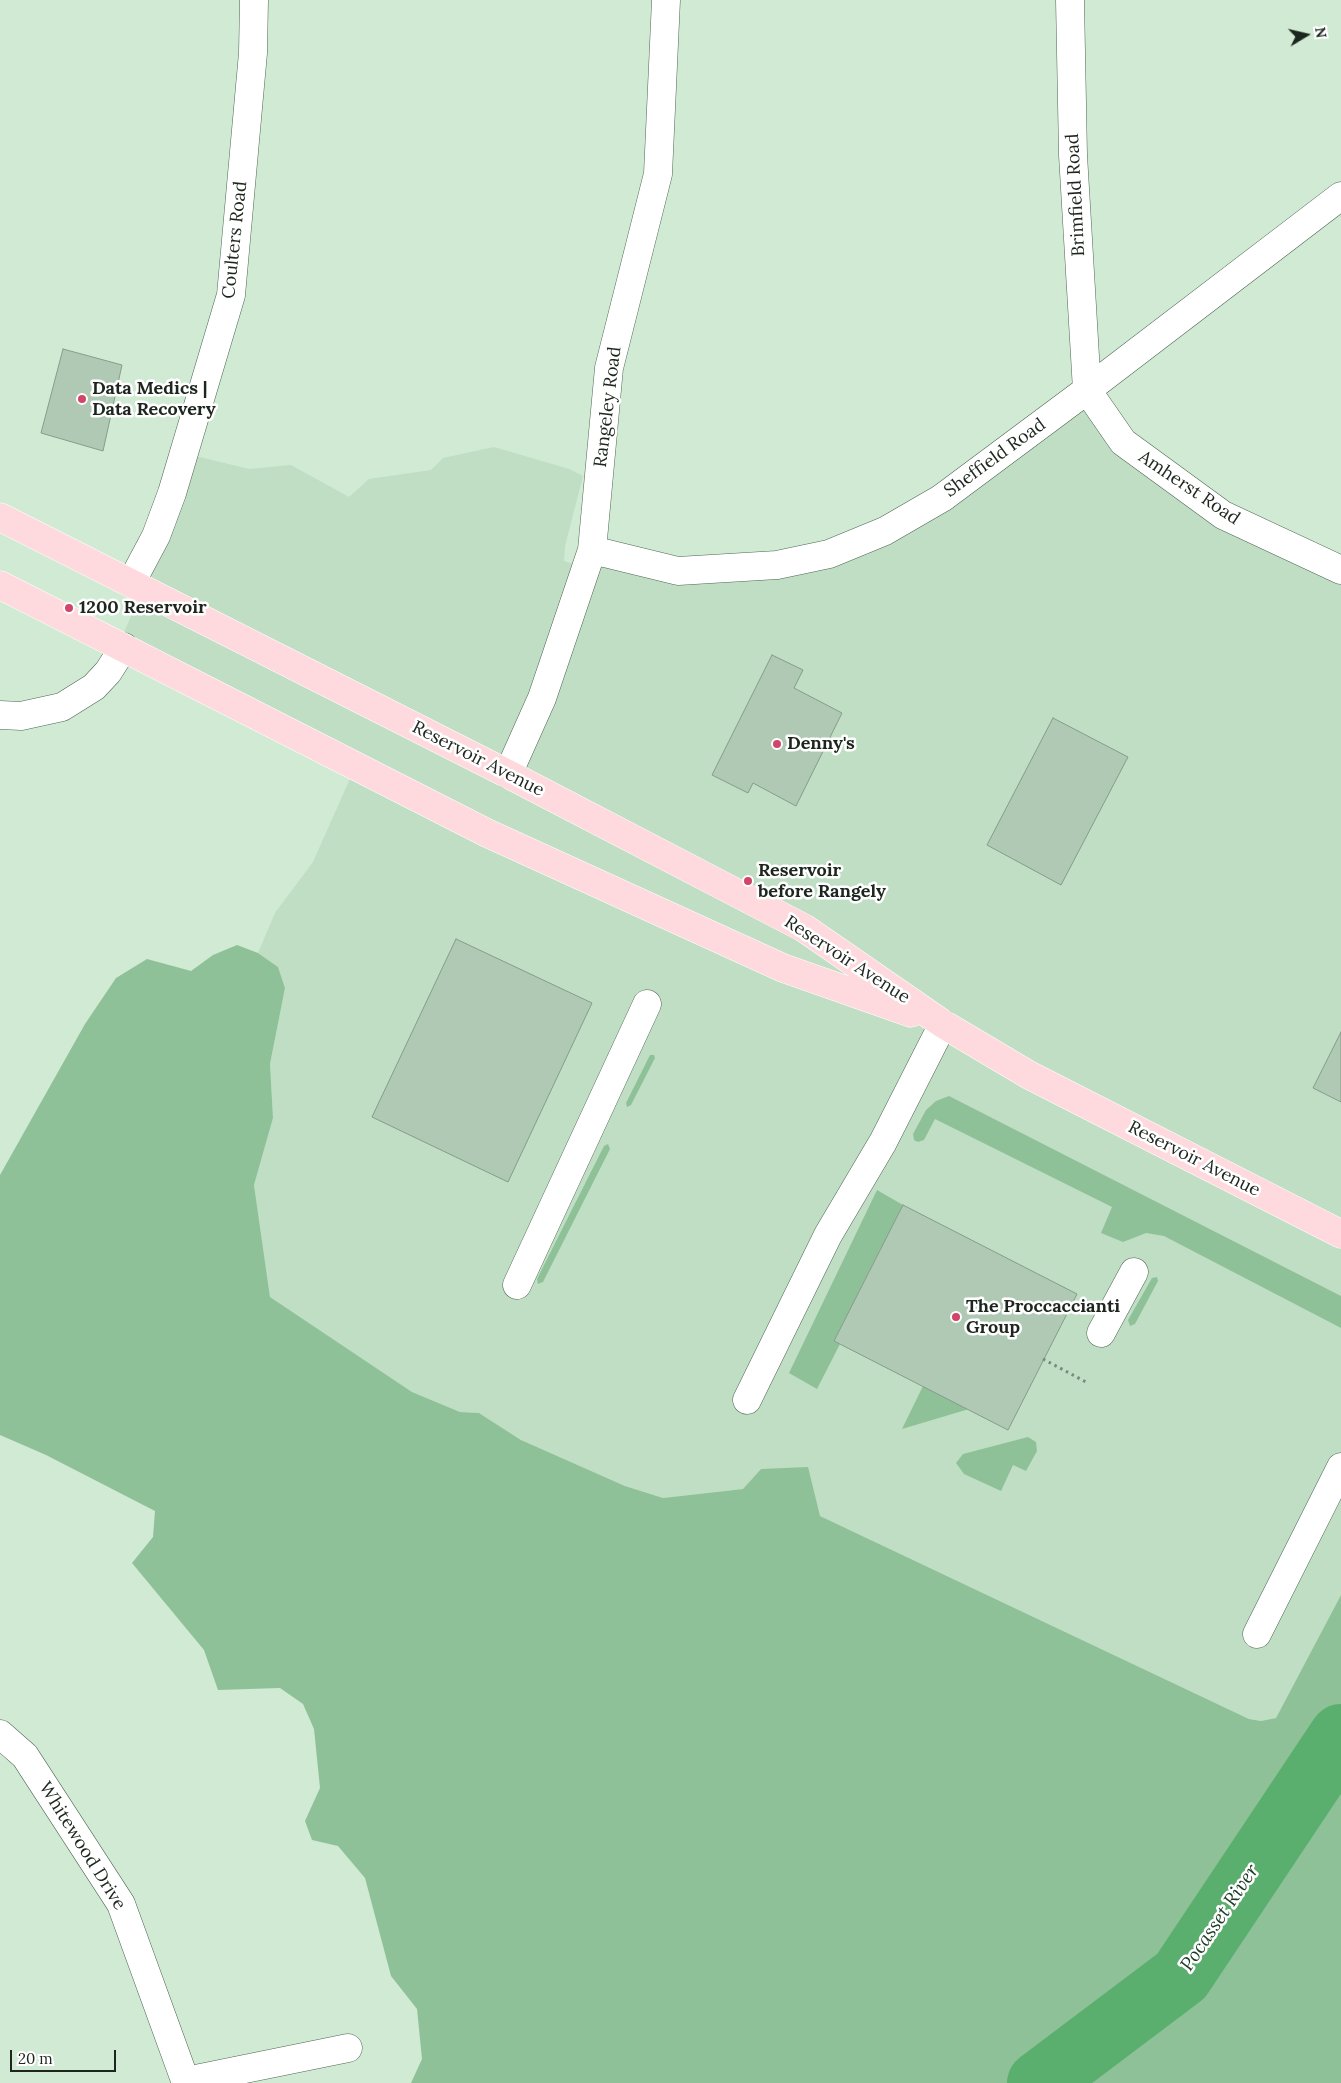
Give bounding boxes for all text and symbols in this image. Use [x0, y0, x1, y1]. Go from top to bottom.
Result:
north arrow [1281, 10, 1331, 60]
text: N [1311, 26, 1331, 39]
street label: Brimfield Road [1062, 133, 1090, 257]
street label: Coulters Road [218, 180, 252, 300]
street label: Rangeley Road [590, 345, 626, 469]
place label: Data Medics | Data Recovery [92, 378, 216, 420]
marker: Data Medics | Data Recovery [76, 393, 88, 405]
street label: Sheffield Road [940, 414, 1050, 502]
street label: Amherst Road [1134, 446, 1244, 530]
place label: 1200 Reservoir [79, 597, 207, 619]
marker: 1200 Reservoir [63, 602, 75, 614]
street label: Reservoir Avenue [408, 716, 548, 802]
place label: Denny's [787, 733, 855, 755]
marker: Denny's [771, 738, 783, 750]
place label: Reservoir before Rangely [758, 860, 886, 902]
marker: Reservoir before Rangely [742, 875, 754, 887]
street label: Reservoir Avenue [780, 911, 914, 1009]
street label: Reservoir Avenue [1124, 1116, 1264, 1202]
place label: The Proccaccianti Group [966, 1296, 1120, 1338]
marker: The Proccaccianti Group [950, 1311, 962, 1323]
street label: Whitewood Drive [34, 1778, 130, 1914]
water label: Pocasset River [1176, 1860, 1264, 1976]
scale bar [12, 2040, 119, 2072]
text: 20 m [18, 2049, 53, 2068]

